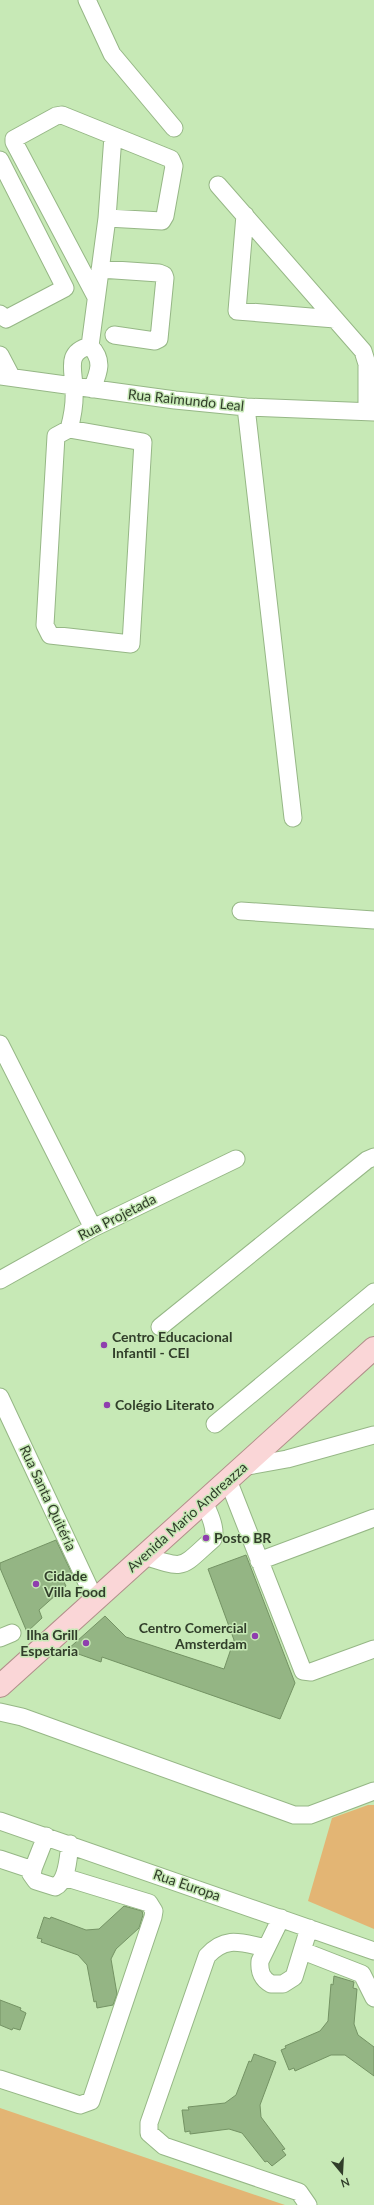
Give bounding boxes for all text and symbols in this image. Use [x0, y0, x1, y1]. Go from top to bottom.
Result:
street label: Rua Raimundo Leal [127, 385, 245, 414]
street label: Rua Projetada [75, 1190, 159, 1244]
place label: Centro Educacional Infantil - CEI [112, 1328, 232, 1361]
marker: Centro Educacional Infantil - CEI [99, 1340, 109, 1350]
place label: Colégio Literato [115, 1396, 214, 1413]
marker: Colégio Literato [102, 1400, 112, 1410]
street label: Rua Santa Quitéria [17, 1442, 80, 1553]
street label: Avenida Mario Andreazza [123, 1458, 250, 1575]
place label: Posto BR [214, 1529, 272, 1546]
marker: Posto BR [201, 1533, 211, 1543]
place label: Cidade Villa Food [43, 1567, 106, 1600]
marker: Cidade Villa Food [31, 1579, 41, 1589]
place label: Centro Comercial Amsterdam [139, 1619, 247, 1652]
place label: Ilha Grill Espetaria [20, 1626, 78, 1659]
marker: Centro Comercial Amsterdam [250, 1631, 260, 1641]
marker: Ilha Grill Espetaria [81, 1638, 91, 1648]
street label: Rua Europa [151, 1865, 223, 1904]
north arrow [322, 2153, 362, 2193]
text: N [339, 2175, 351, 2190]

